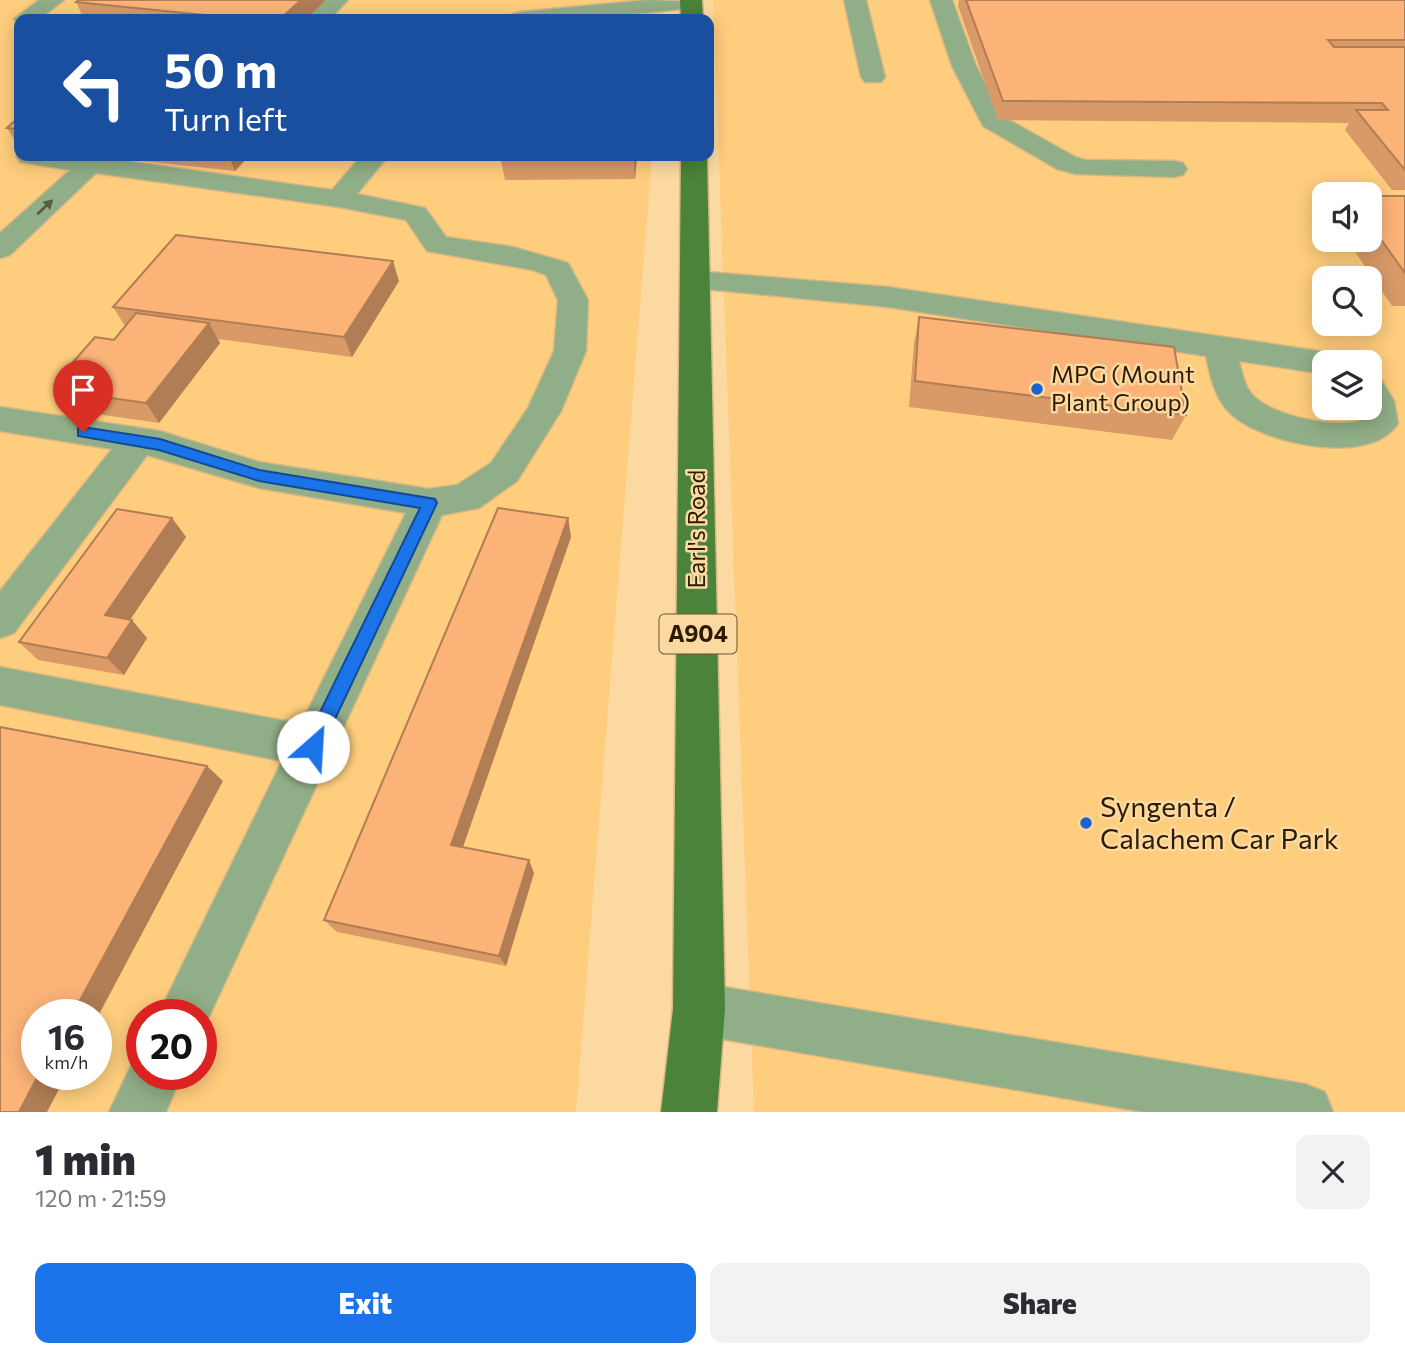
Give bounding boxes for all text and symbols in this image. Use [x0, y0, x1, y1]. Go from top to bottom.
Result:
text: 50 m [164, 38, 277, 98]
icon: left [49, 42, 140, 133]
text: Turn left [164, 98, 288, 138]
map controls [1312, 182, 1382, 420]
button: sound [1312, 182, 1382, 252]
one-way arrow [36, 199, 53, 215]
button: search [1312, 266, 1382, 336]
button: layers [1312, 350, 1382, 420]
place label: MPG (Mount Plant Group) [1051, 359, 1195, 416]
pin [53, 360, 113, 432]
icon: arrive [64, 371, 102, 409]
marker: MPG (Mount Plant Group) [1029, 381, 1045, 397]
street label: Earl's Road [681, 470, 710, 588]
road number: A904 [660, 614, 736, 654]
position arrow [276, 710, 350, 784]
place label: Syngenta / Calachem Car Park [1100, 789, 1339, 855]
marker: Syngenta / Calachem Car Park [1078, 815, 1094, 831]
speed limit sign: 20 [126, 999, 217, 1090]
text: 16 [48, 1014, 85, 1057]
text: km/h [45, 1051, 88, 1073]
text: 1 min [35, 1132, 136, 1184]
button: close [1296, 1135, 1370, 1209]
text: 120 m · 21:59 [35, 1184, 166, 1212]
button: Exit [35, 1263, 696, 1343]
button: Share [710, 1263, 1370, 1343]

